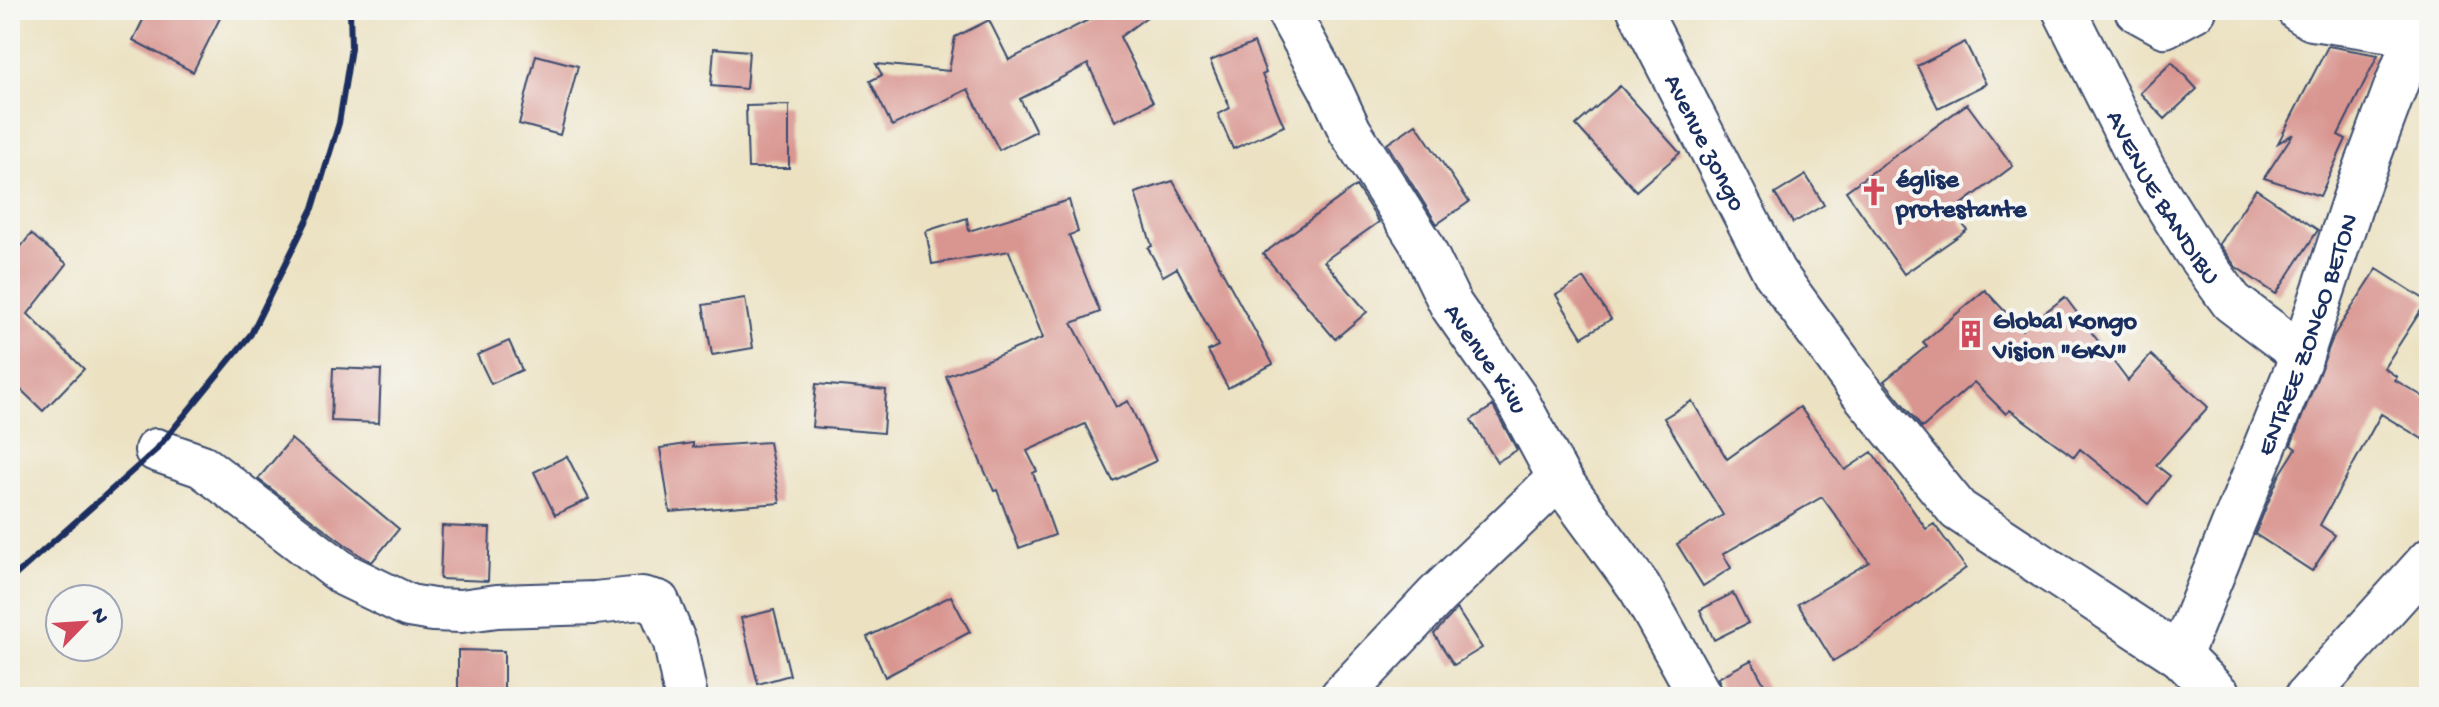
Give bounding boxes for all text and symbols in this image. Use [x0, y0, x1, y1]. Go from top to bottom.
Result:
street label: Avenue zongo [1655, 70, 1751, 217]
street label: AVENUE BANDIBU [2097, 106, 2225, 292]
place label: église protestante [1895, 166, 2028, 227]
church icon: église protestante [1859, 177, 1889, 207]
street label: ENTREE ZONGO BETON [2252, 210, 2368, 461]
street label: Avenue Kivu [1435, 299, 1533, 420]
place label: Global Kongo Vision "GKV" [1992, 308, 2138, 369]
building icon: Global Kongo Vision "GKV" [1956, 319, 1986, 349]
north arrow [44, 583, 124, 663]
text: N [84, 604, 113, 628]

